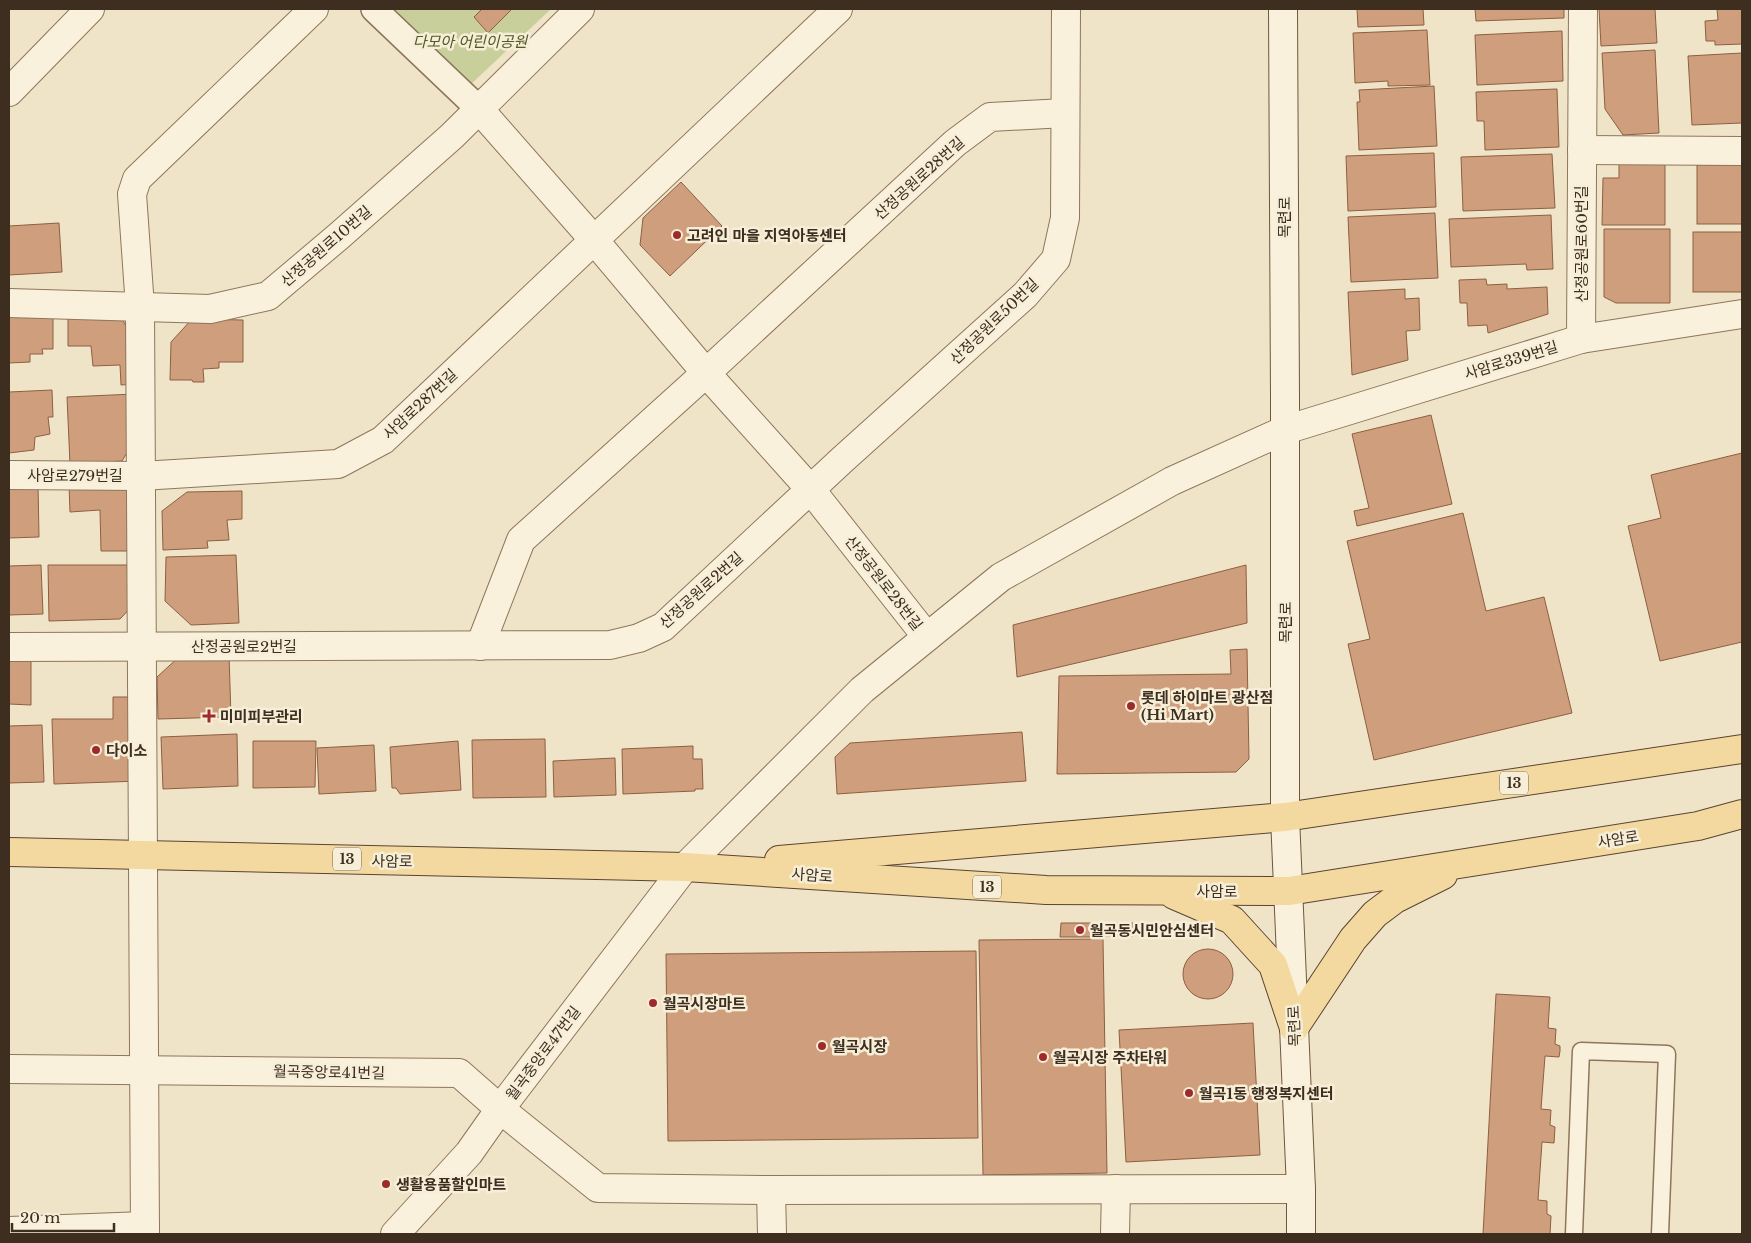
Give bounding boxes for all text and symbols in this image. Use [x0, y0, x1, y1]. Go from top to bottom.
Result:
park label: 다모아 어린이공원 [413, 32, 528, 51]
street label: 산정공원로28번길 [870, 132, 968, 224]
street label: 산정공원로60번길 [1572, 186, 1591, 302]
street label: 목련로 [1275, 196, 1294, 238]
street label: 산정공원로10번길 [277, 201, 375, 291]
place label: 고려인 마을 지역아동센터 [687, 226, 847, 245]
marker: 고려인 마을 지역아동센터 [671, 229, 683, 241]
street label: 산정공원로50번길 [946, 274, 1042, 368]
street label: 사암로339번길 [1462, 337, 1560, 383]
street label: 사암로287번길 [379, 365, 461, 443]
street label: 사암로279번길 [27, 466, 123, 485]
street label: 산정공원로28번길 [841, 532, 927, 634]
street label: 산정공원로2번길 [655, 548, 747, 632]
street label: 목련로 [1276, 601, 1295, 643]
street label: 산정공원로2번길 [191, 637, 297, 656]
place label: 롯데 하이마트 광산점 (Hi Mart) [1141, 688, 1273, 724]
marker: 롯데 하이마트 광산점 (Hi Mart) [1125, 700, 1137, 712]
place label: 미미피부관리 [220, 707, 303, 726]
marker: 미미피부관리 [202, 709, 216, 723]
place label: 다이소 [106, 741, 148, 760]
marker: 다이소 [90, 744, 102, 756]
road number: 13 [1500, 771, 1528, 794]
street label: 사암로 [1596, 826, 1640, 852]
road number: 13 [333, 848, 361, 871]
street label: 사암로 [371, 851, 413, 871]
street label: 사암로 [791, 864, 833, 886]
road number: 13 [973, 876, 1001, 899]
street label: 사암로 [1196, 882, 1238, 901]
place label: 월곡동시민안심센터 [1090, 921, 1214, 940]
marker: 월곡동시민안심센터 [1074, 924, 1086, 936]
place label: 월곡시장마트 [663, 994, 746, 1013]
marker: 월곡시장마트 [647, 997, 659, 1009]
street label: 월곡중앙로47번길 [501, 1002, 585, 1104]
street label: 목련로 [1284, 1005, 1304, 1047]
place label: 월곡시장 [832, 1037, 887, 1056]
marker: 월곡시장 [816, 1040, 828, 1052]
place label: 월곡시장 주차타워 [1053, 1048, 1167, 1067]
marker: 월곡시장 주차타워 [1037, 1051, 1049, 1063]
street label: 월곡중앙로41번길 [273, 1062, 385, 1082]
place label: 월곡1동 행정복지센터 [1199, 1084, 1334, 1103]
marker: 월곡1동 행정복지센터 [1183, 1087, 1195, 1099]
place label: 생활용품할인마트 [396, 1175, 507, 1194]
marker: 생활용품할인마트 [380, 1178, 392, 1190]
scale bar [12, 1200, 115, 1232]
text: 20 m [20, 1208, 60, 1227]

